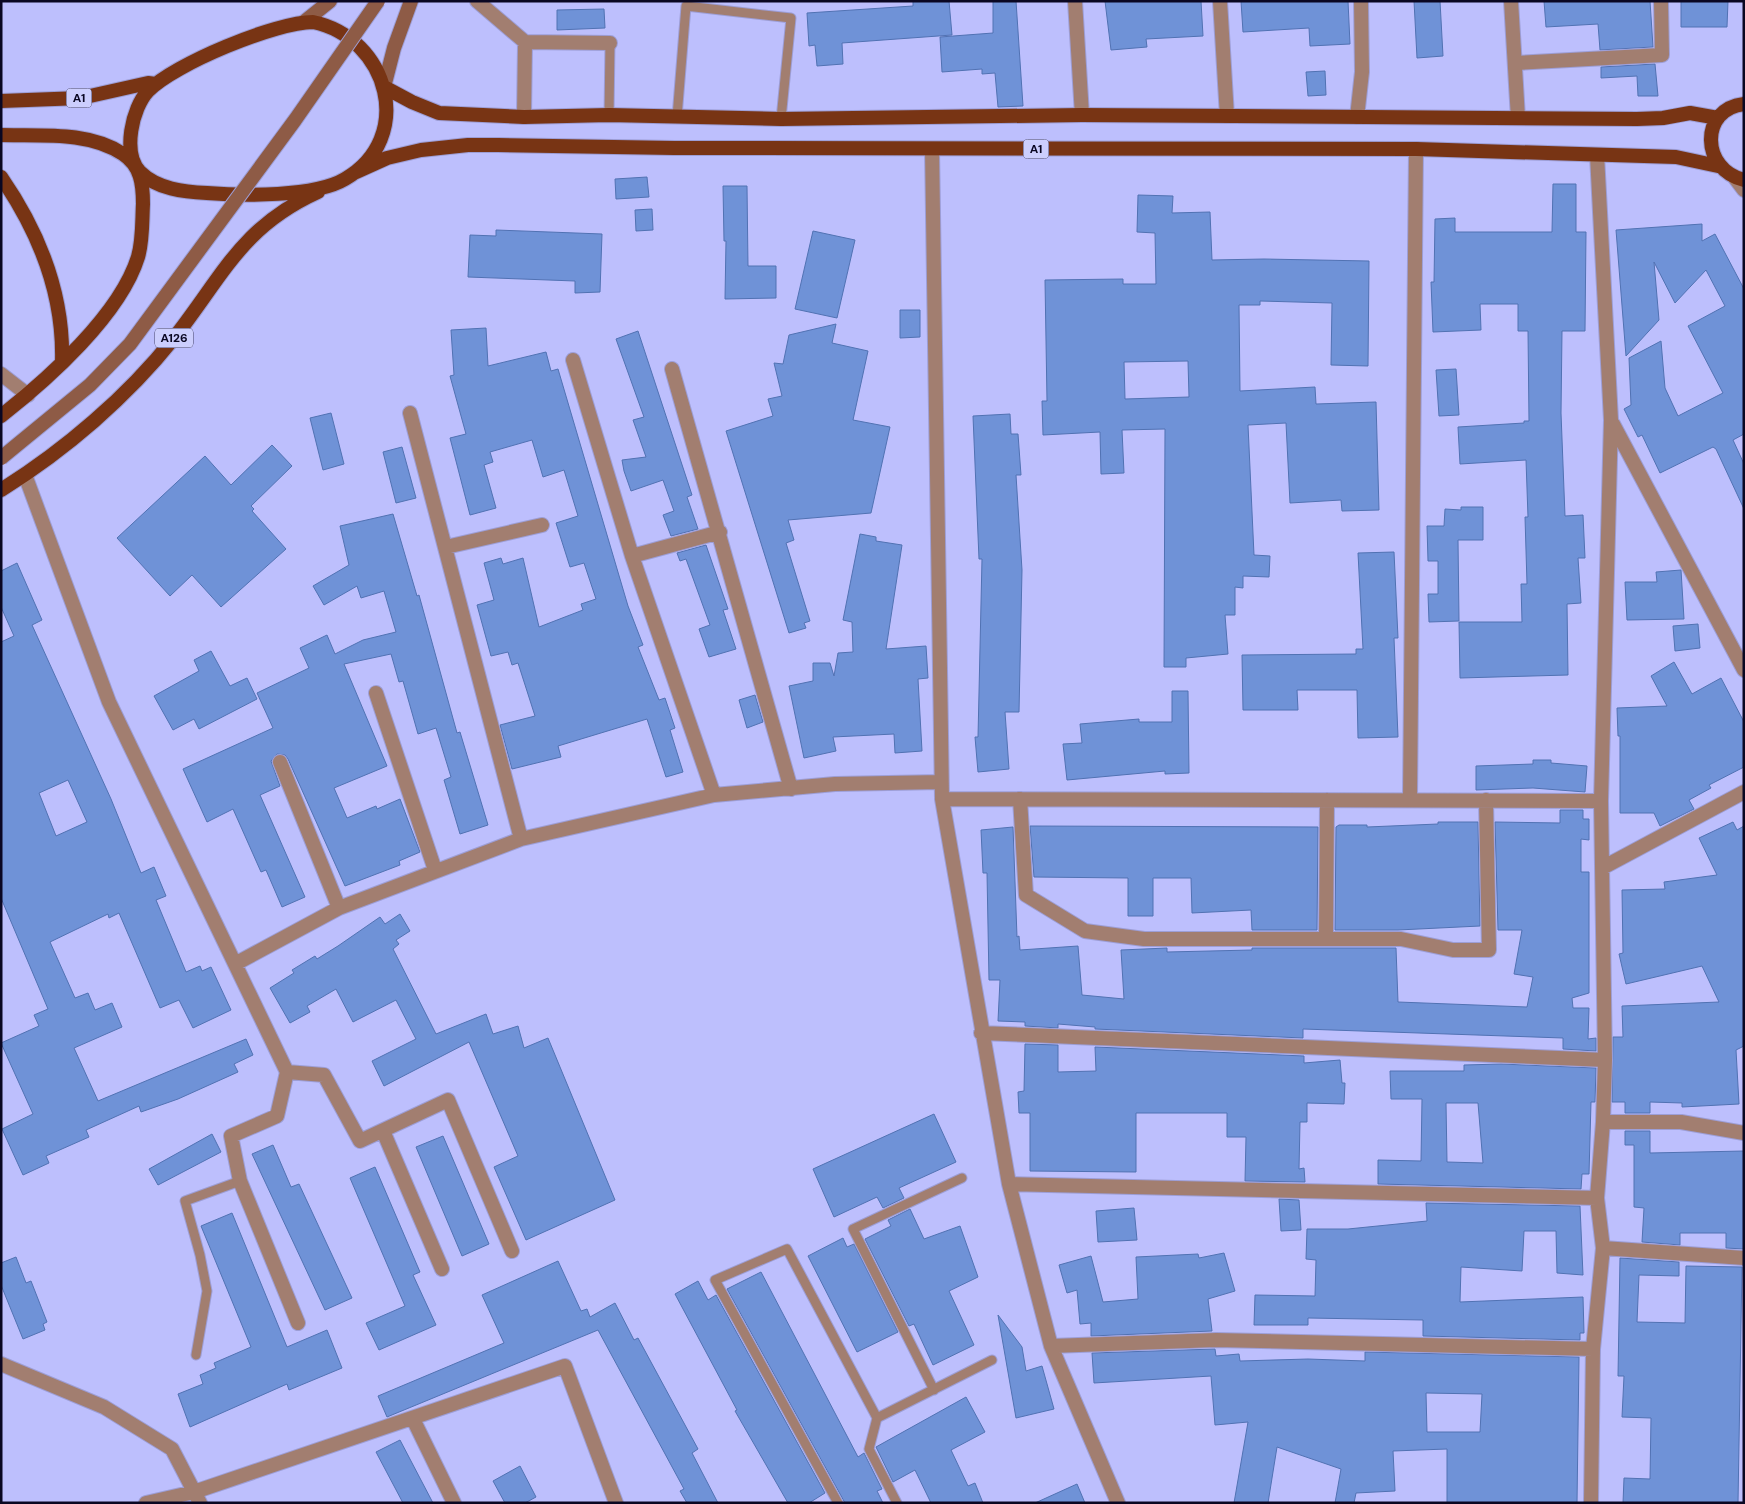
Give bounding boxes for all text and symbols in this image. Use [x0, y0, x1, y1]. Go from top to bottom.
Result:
road number: A1 [66, 89, 92, 108]
road number: A1 [1024, 140, 1048, 158]
road number: A126 [155, 328, 193, 348]

